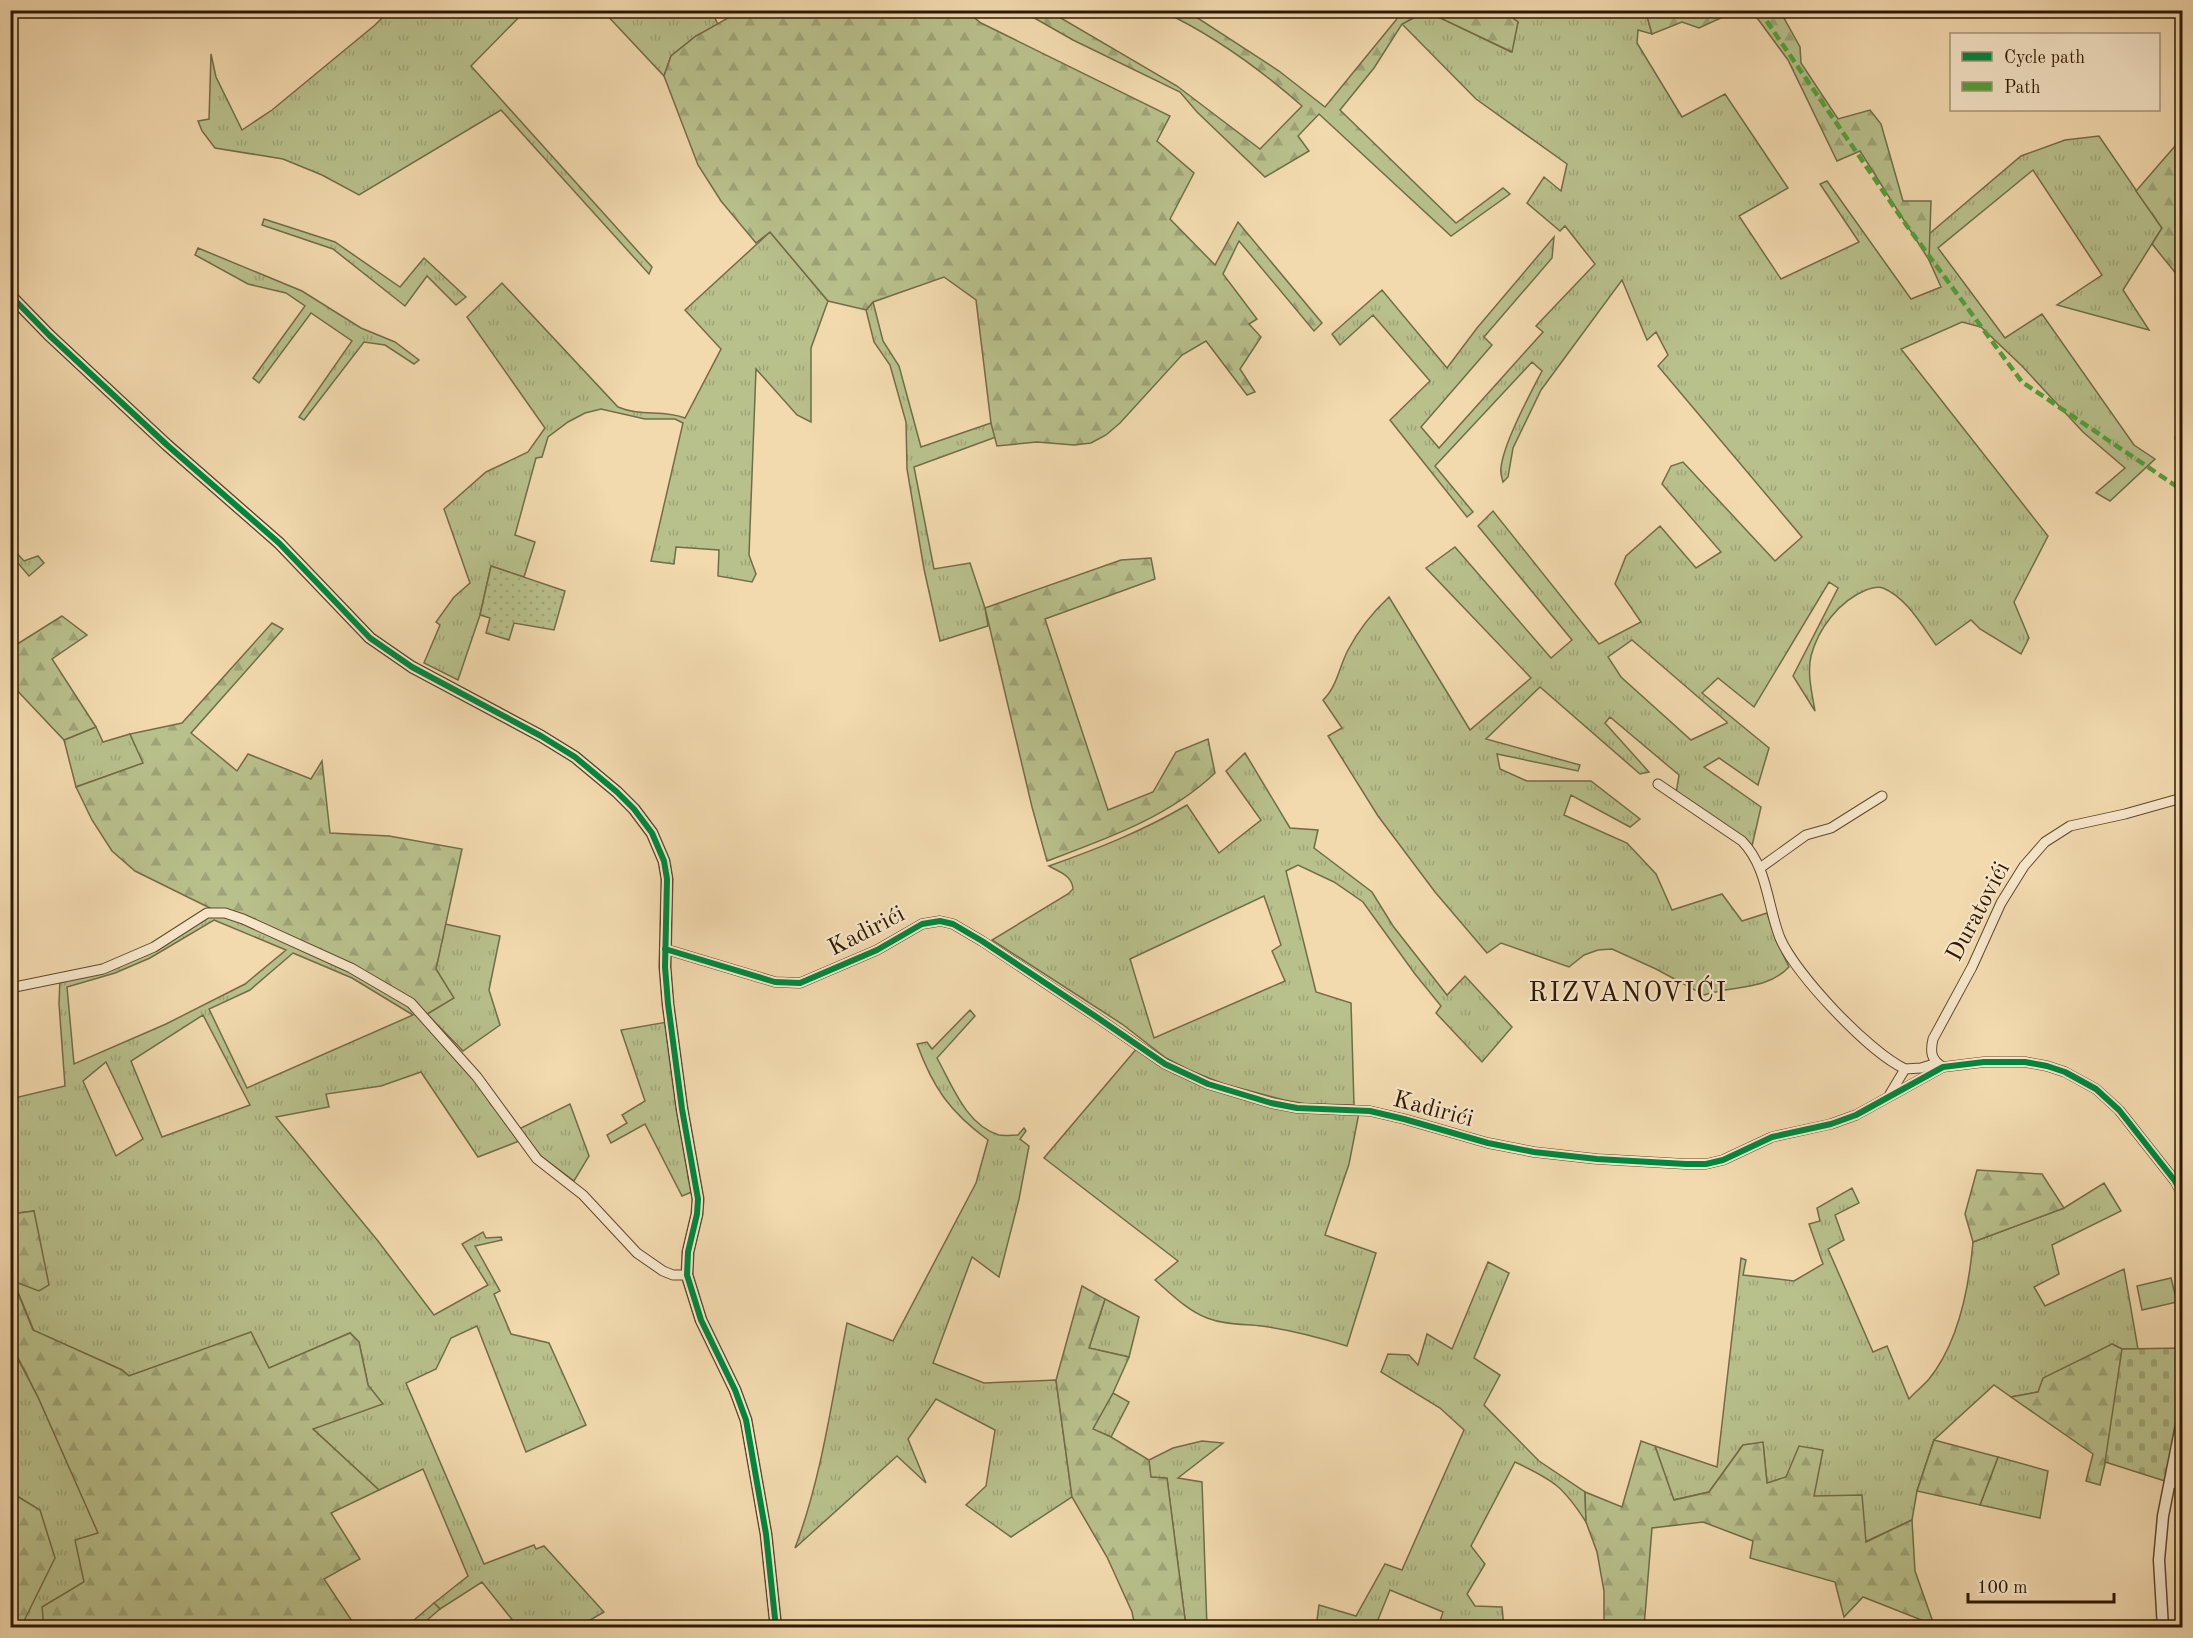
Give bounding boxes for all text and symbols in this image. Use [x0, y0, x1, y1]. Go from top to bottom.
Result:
legend [1950, 33, 2160, 111]
text: Cycle path [2004, 49, 2085, 67]
text: Path [2004, 79, 2041, 97]
street label: Duratovići [1943, 858, 2015, 966]
street label: Kadirići [825, 903, 909, 961]
district label: RIZVANOVIĆI [1528, 975, 1728, 1007]
street label: Kadirići [1390, 1088, 1476, 1132]
scale bar [1968, 1566, 2114, 1604]
text: 100 m [1977, 1579, 2028, 1597]

